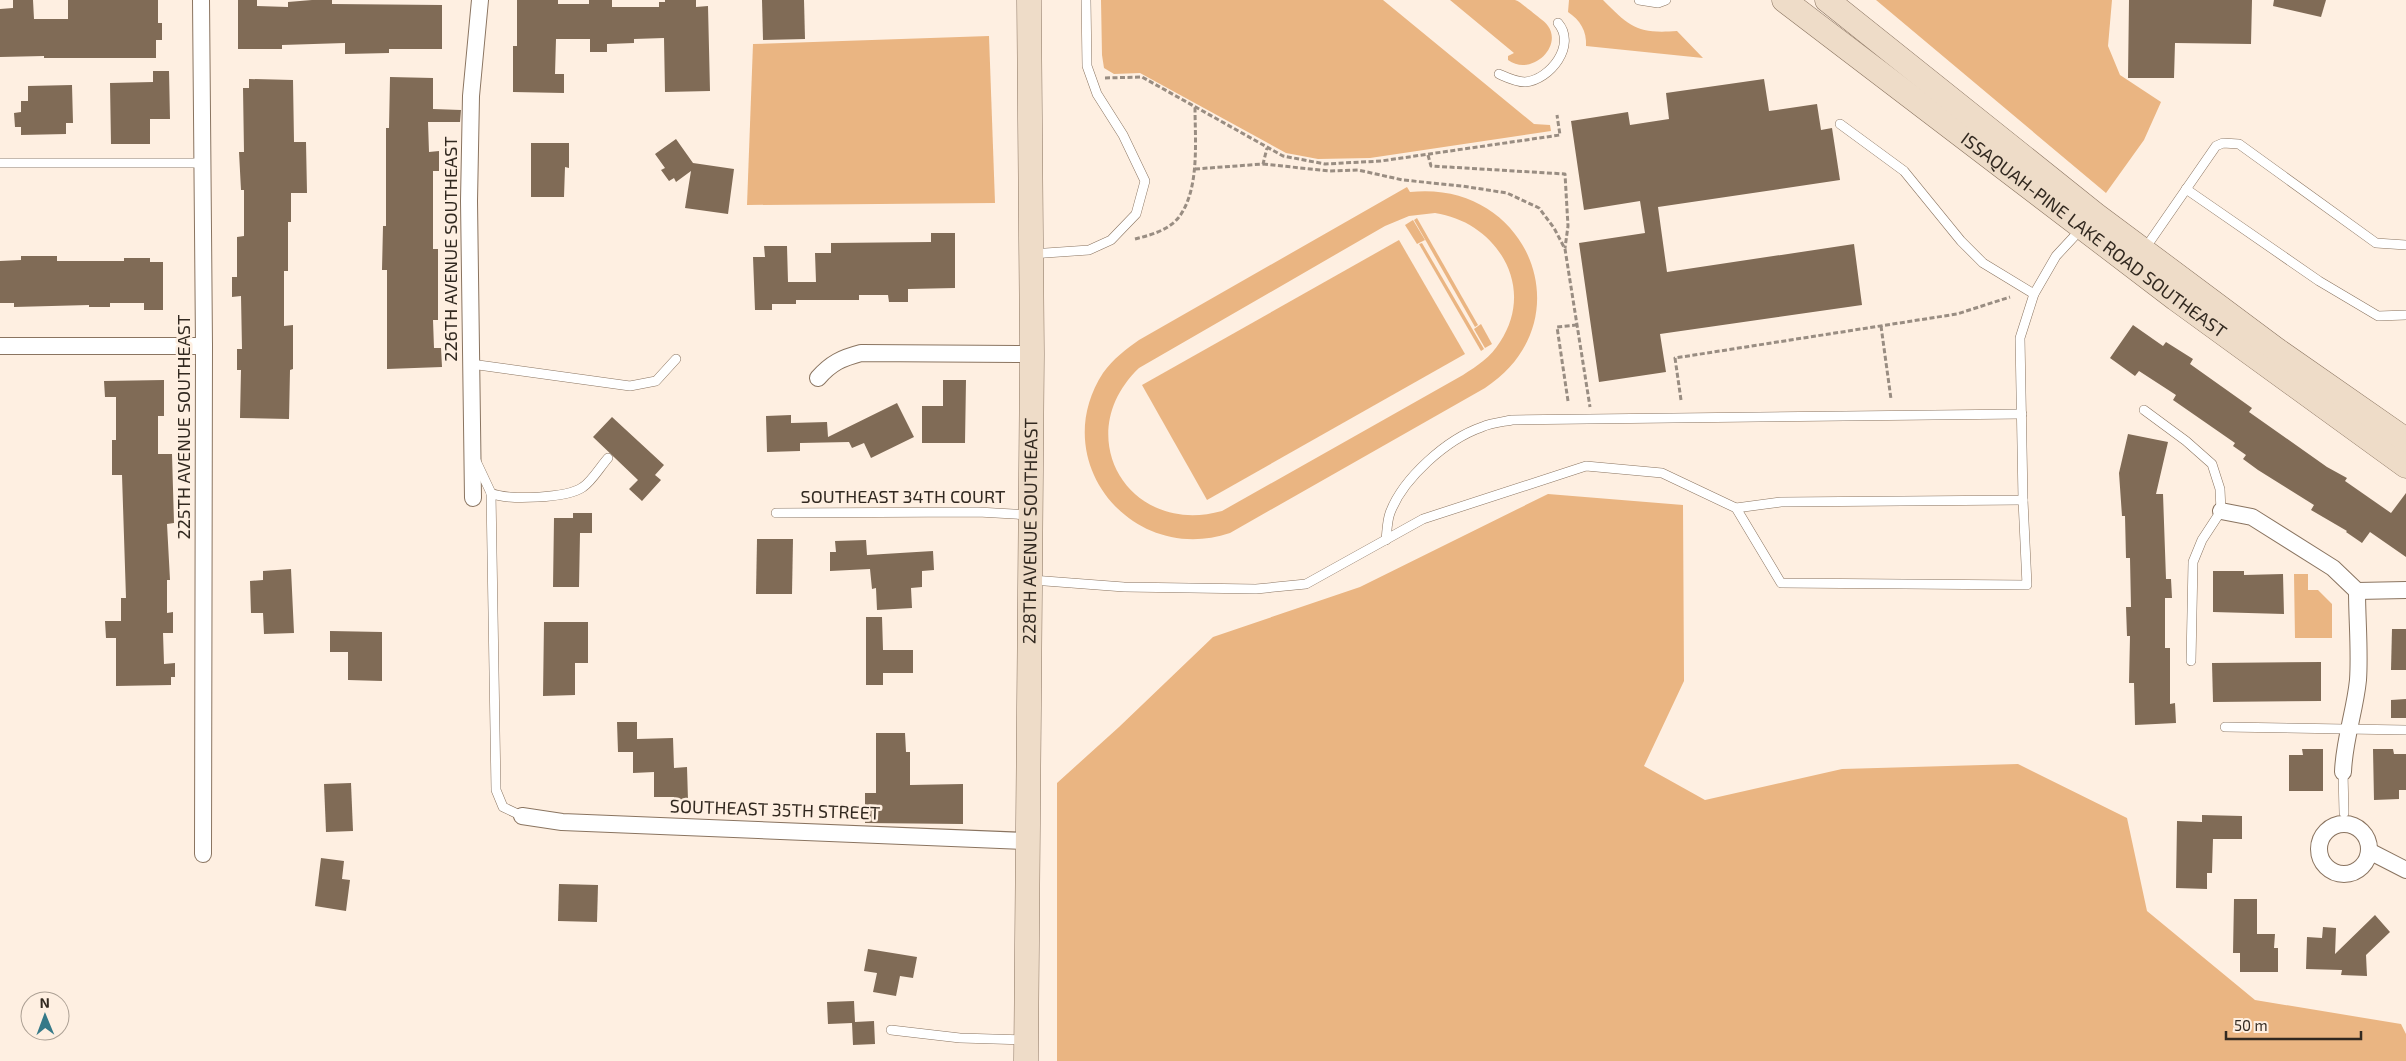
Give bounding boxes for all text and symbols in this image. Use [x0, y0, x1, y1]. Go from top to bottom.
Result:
street label: ISSAQUAH-PINE LAKE ROAD SOUTHEAST [1957, 127, 2232, 342]
street label: 226TH AVENUE SOUTHEAST [439, 136, 461, 362]
street label: 225TH AVENUE SOUTHEAST [172, 314, 194, 539]
street label: 228TH AVENUE SOUTHEAST [1018, 417, 1041, 644]
street label: SOUTHEAST 34TH COURT [801, 485, 1006, 507]
street label: SOUTHEAST 35TH STREET [669, 794, 881, 824]
north arrow [20, 991, 70, 1041]
text: N [40, 994, 50, 1011]
scale bar [2226, 1008, 2361, 1040]
text: 50 m [2234, 1016, 2268, 1034]

